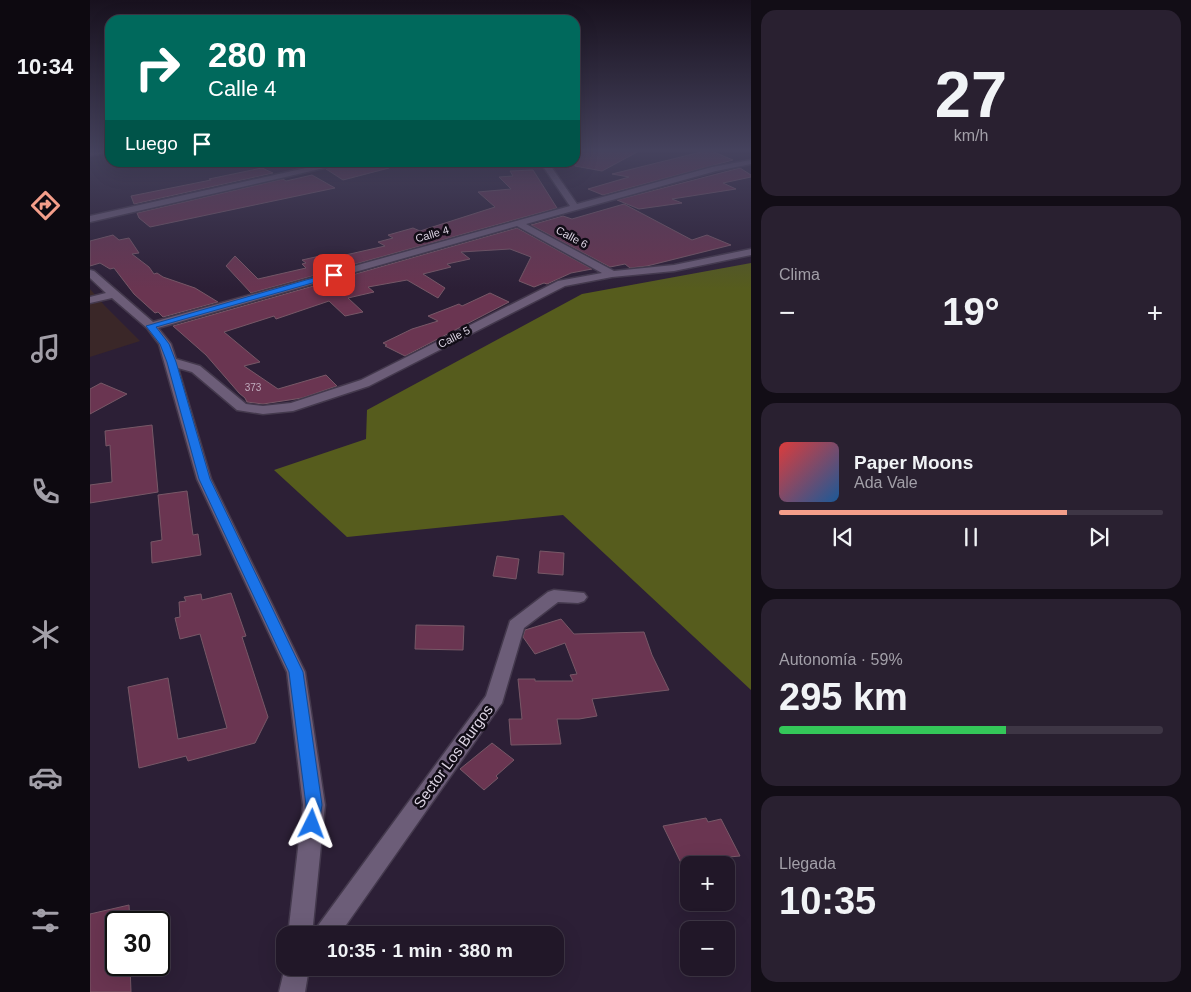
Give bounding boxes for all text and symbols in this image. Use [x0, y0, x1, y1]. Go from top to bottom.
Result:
icon: right [125, 35, 190, 100]
text: 280 m [208, 35, 307, 74]
text: 10:34 [17, 54, 73, 79]
text: 27 [935, 58, 1007, 131]
text: Calle 4 [208, 76, 276, 101]
text: km/h [954, 127, 988, 144]
icon: arrive [188, 130, 216, 158]
text: Luego [125, 133, 178, 154]
icon: directions [28, 188, 63, 223]
street label: Calle 4 [414, 224, 450, 244]
street label: Calle 6 [554, 224, 590, 250]
pin [313, 254, 355, 296]
icon: arrive [320, 261, 348, 289]
text: Clima [779, 266, 820, 283]
text: 19° [942, 291, 1000, 333]
text: − [779, 297, 795, 328]
text: + [1147, 297, 1163, 328]
street label: Calle 5 [436, 324, 472, 350]
icon: music [28, 331, 63, 366]
house number: 373 [245, 382, 262, 393]
text: Paper Moons [854, 452, 973, 473]
icon: phone [28, 474, 63, 509]
text: Ada Vale [854, 474, 918, 491]
icon: previous [829, 523, 857, 551]
icon: pause [957, 523, 985, 551]
icon: next [1085, 523, 1113, 551]
icon: climate [28, 617, 63, 652]
text: Autonomía · 59% [779, 651, 903, 668]
text: 295 km [779, 676, 908, 718]
street label: Sector Los Burgos [410, 701, 496, 811]
icon: car [28, 760, 63, 795]
position arrow [285, 797, 337, 849]
text: Llegada [779, 855, 836, 872]
map controls [680, 856, 735, 976]
button: + [680, 856, 735, 911]
text: 10:35 [779, 880, 876, 922]
icon: filters [28, 903, 63, 938]
speed limit sign: 30 [105, 911, 170, 976]
button: − [680, 921, 735, 976]
text: 10:35 · 1 min · 380 m [327, 940, 513, 961]

